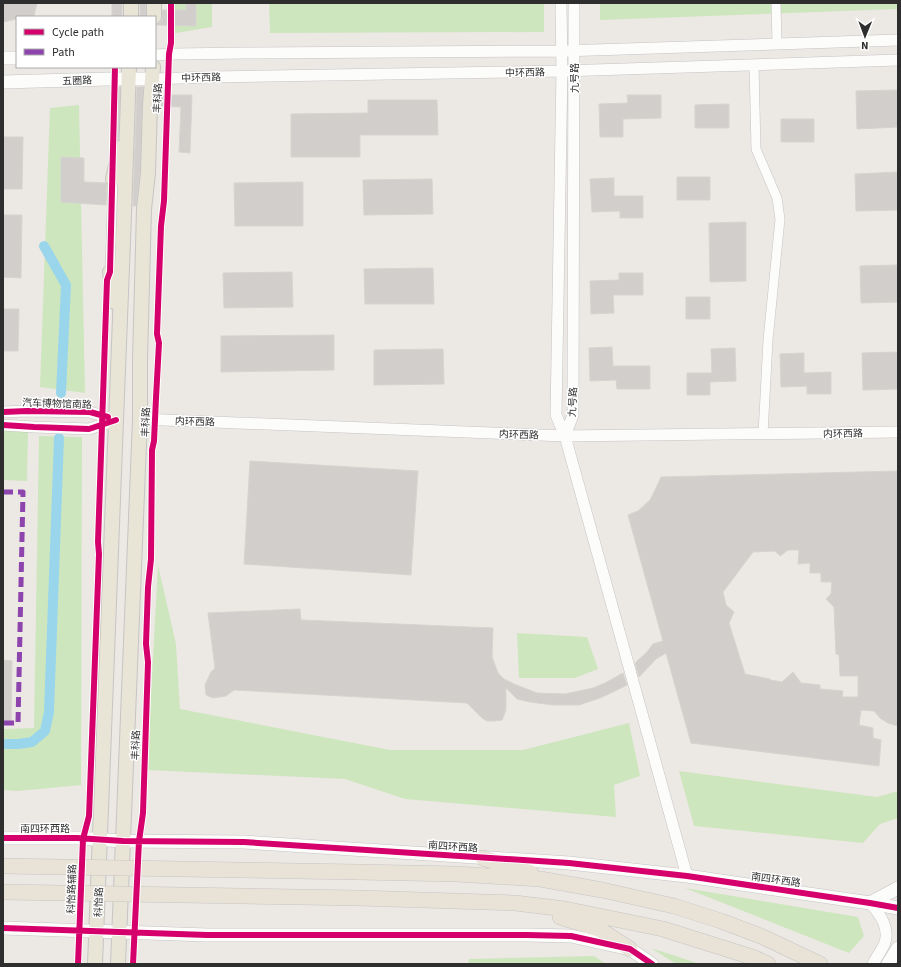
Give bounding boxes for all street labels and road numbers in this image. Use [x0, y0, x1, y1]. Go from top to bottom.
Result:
street label: 九号路 [568, 63, 582, 93]
street label: 中环西路 [505, 66, 545, 80]
street label: 中环西路 [181, 70, 221, 86]
street label: 五圈路 [62, 73, 92, 89]
street label: 丰科路 [150, 83, 166, 113]
street label: 九号路 [565, 387, 581, 417]
street label: 汽车博物馆南路 [22, 396, 92, 412]
street label: 丰科路 [138, 407, 154, 437]
street label: 内环西路 [175, 414, 215, 430]
street label: 内环西路 [499, 427, 539, 443]
street label: 内环西路 [823, 427, 863, 441]
street label: 丰科路 [128, 730, 144, 760]
street label: 南四环西路 [20, 822, 70, 836]
street label: 南四环西路 [428, 838, 478, 856]
street label: 科怡路辅路 [64, 864, 80, 914]
street label: 南四环西路 [750, 870, 802, 890]
street label: 科怡路 [91, 887, 107, 917]

